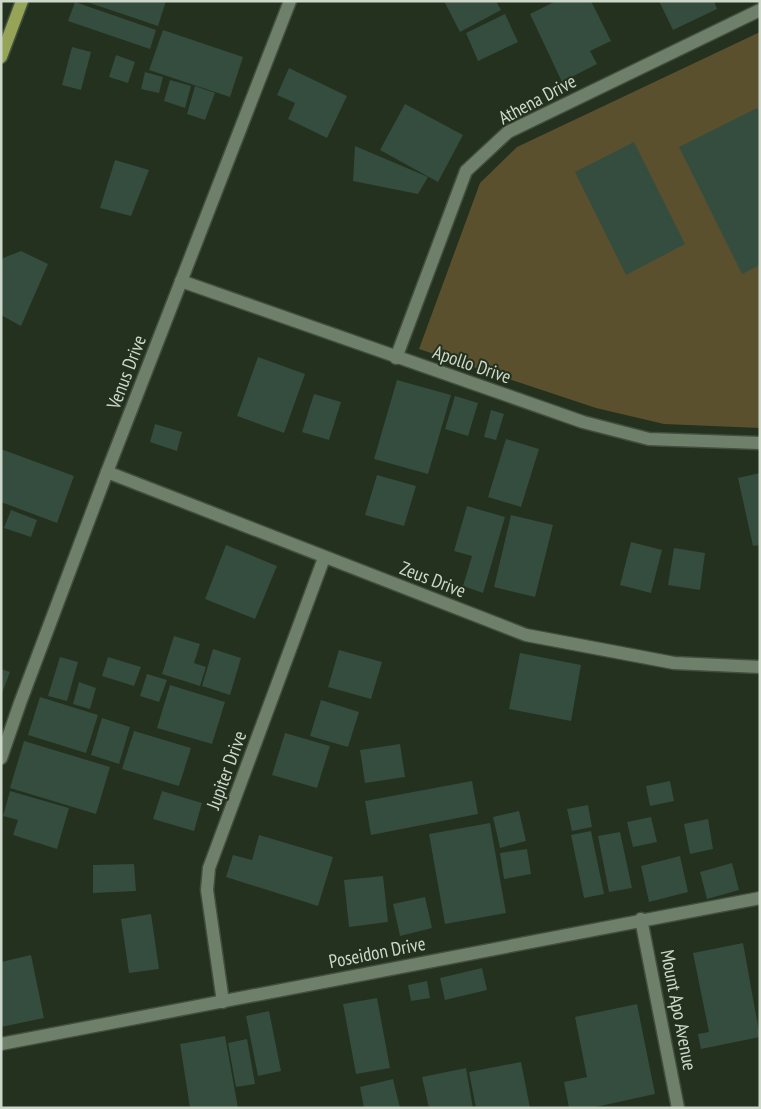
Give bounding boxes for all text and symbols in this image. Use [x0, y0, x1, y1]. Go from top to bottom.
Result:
street label: Athena Drive [494, 68, 580, 129]
street label: Venus Drive [101, 331, 151, 413]
street label: Apollo Drive [430, 339, 514, 389]
street label: Zeus Drive [397, 555, 469, 603]
street label: Jupiter Drive [200, 727, 251, 814]
street label: Poseidon Drive [327, 931, 428, 973]
street label: Mount Apo Avenue [656, 948, 703, 1073]

